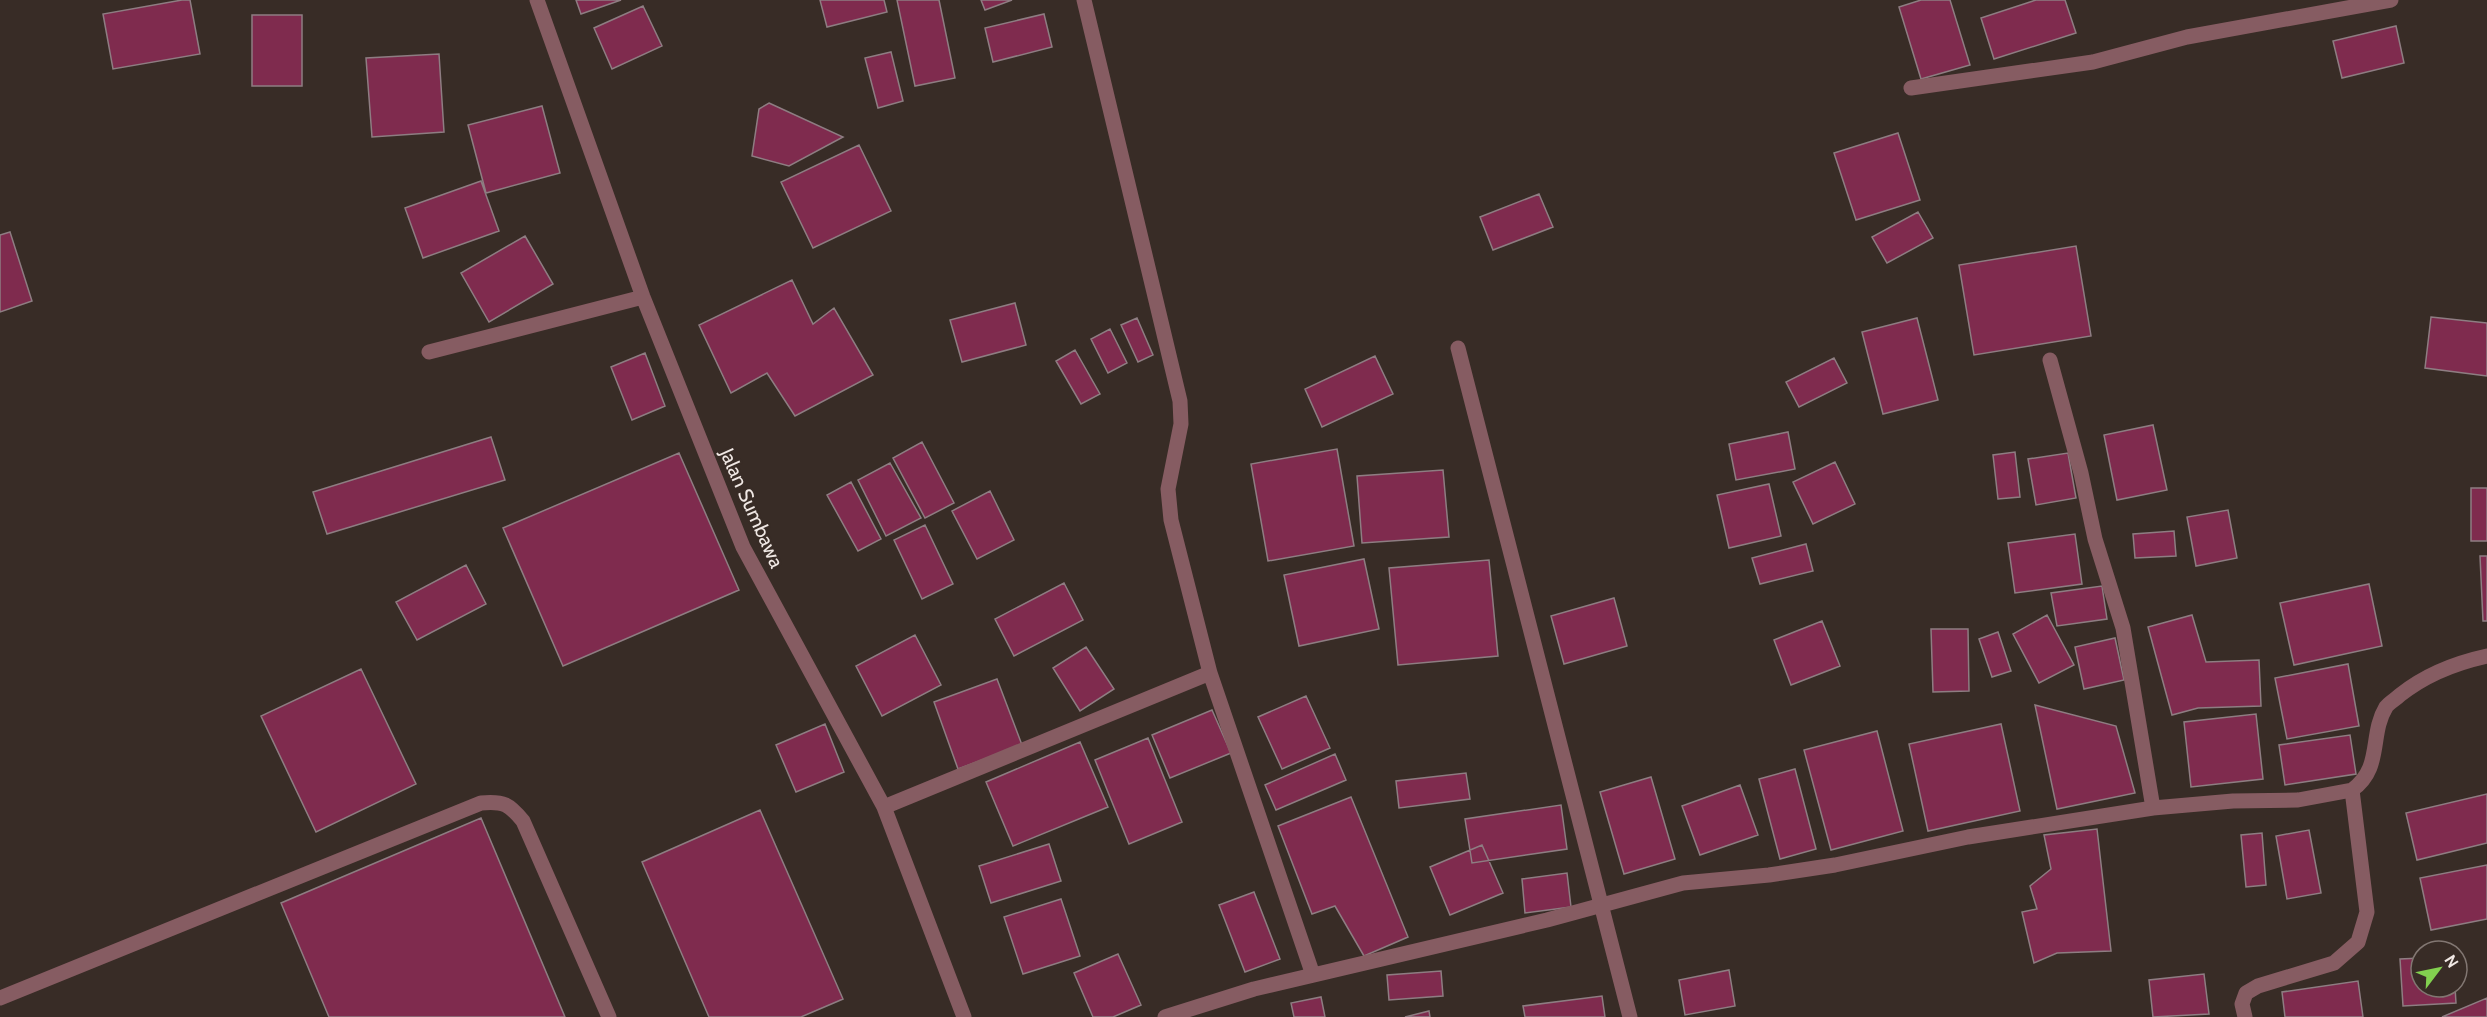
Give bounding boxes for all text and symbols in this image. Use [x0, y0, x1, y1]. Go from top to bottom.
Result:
street label: Jalan Sumbawa [714, 443, 789, 572]
north arrow [2409, 939, 2469, 999]
text: N [2440, 951, 2462, 971]

